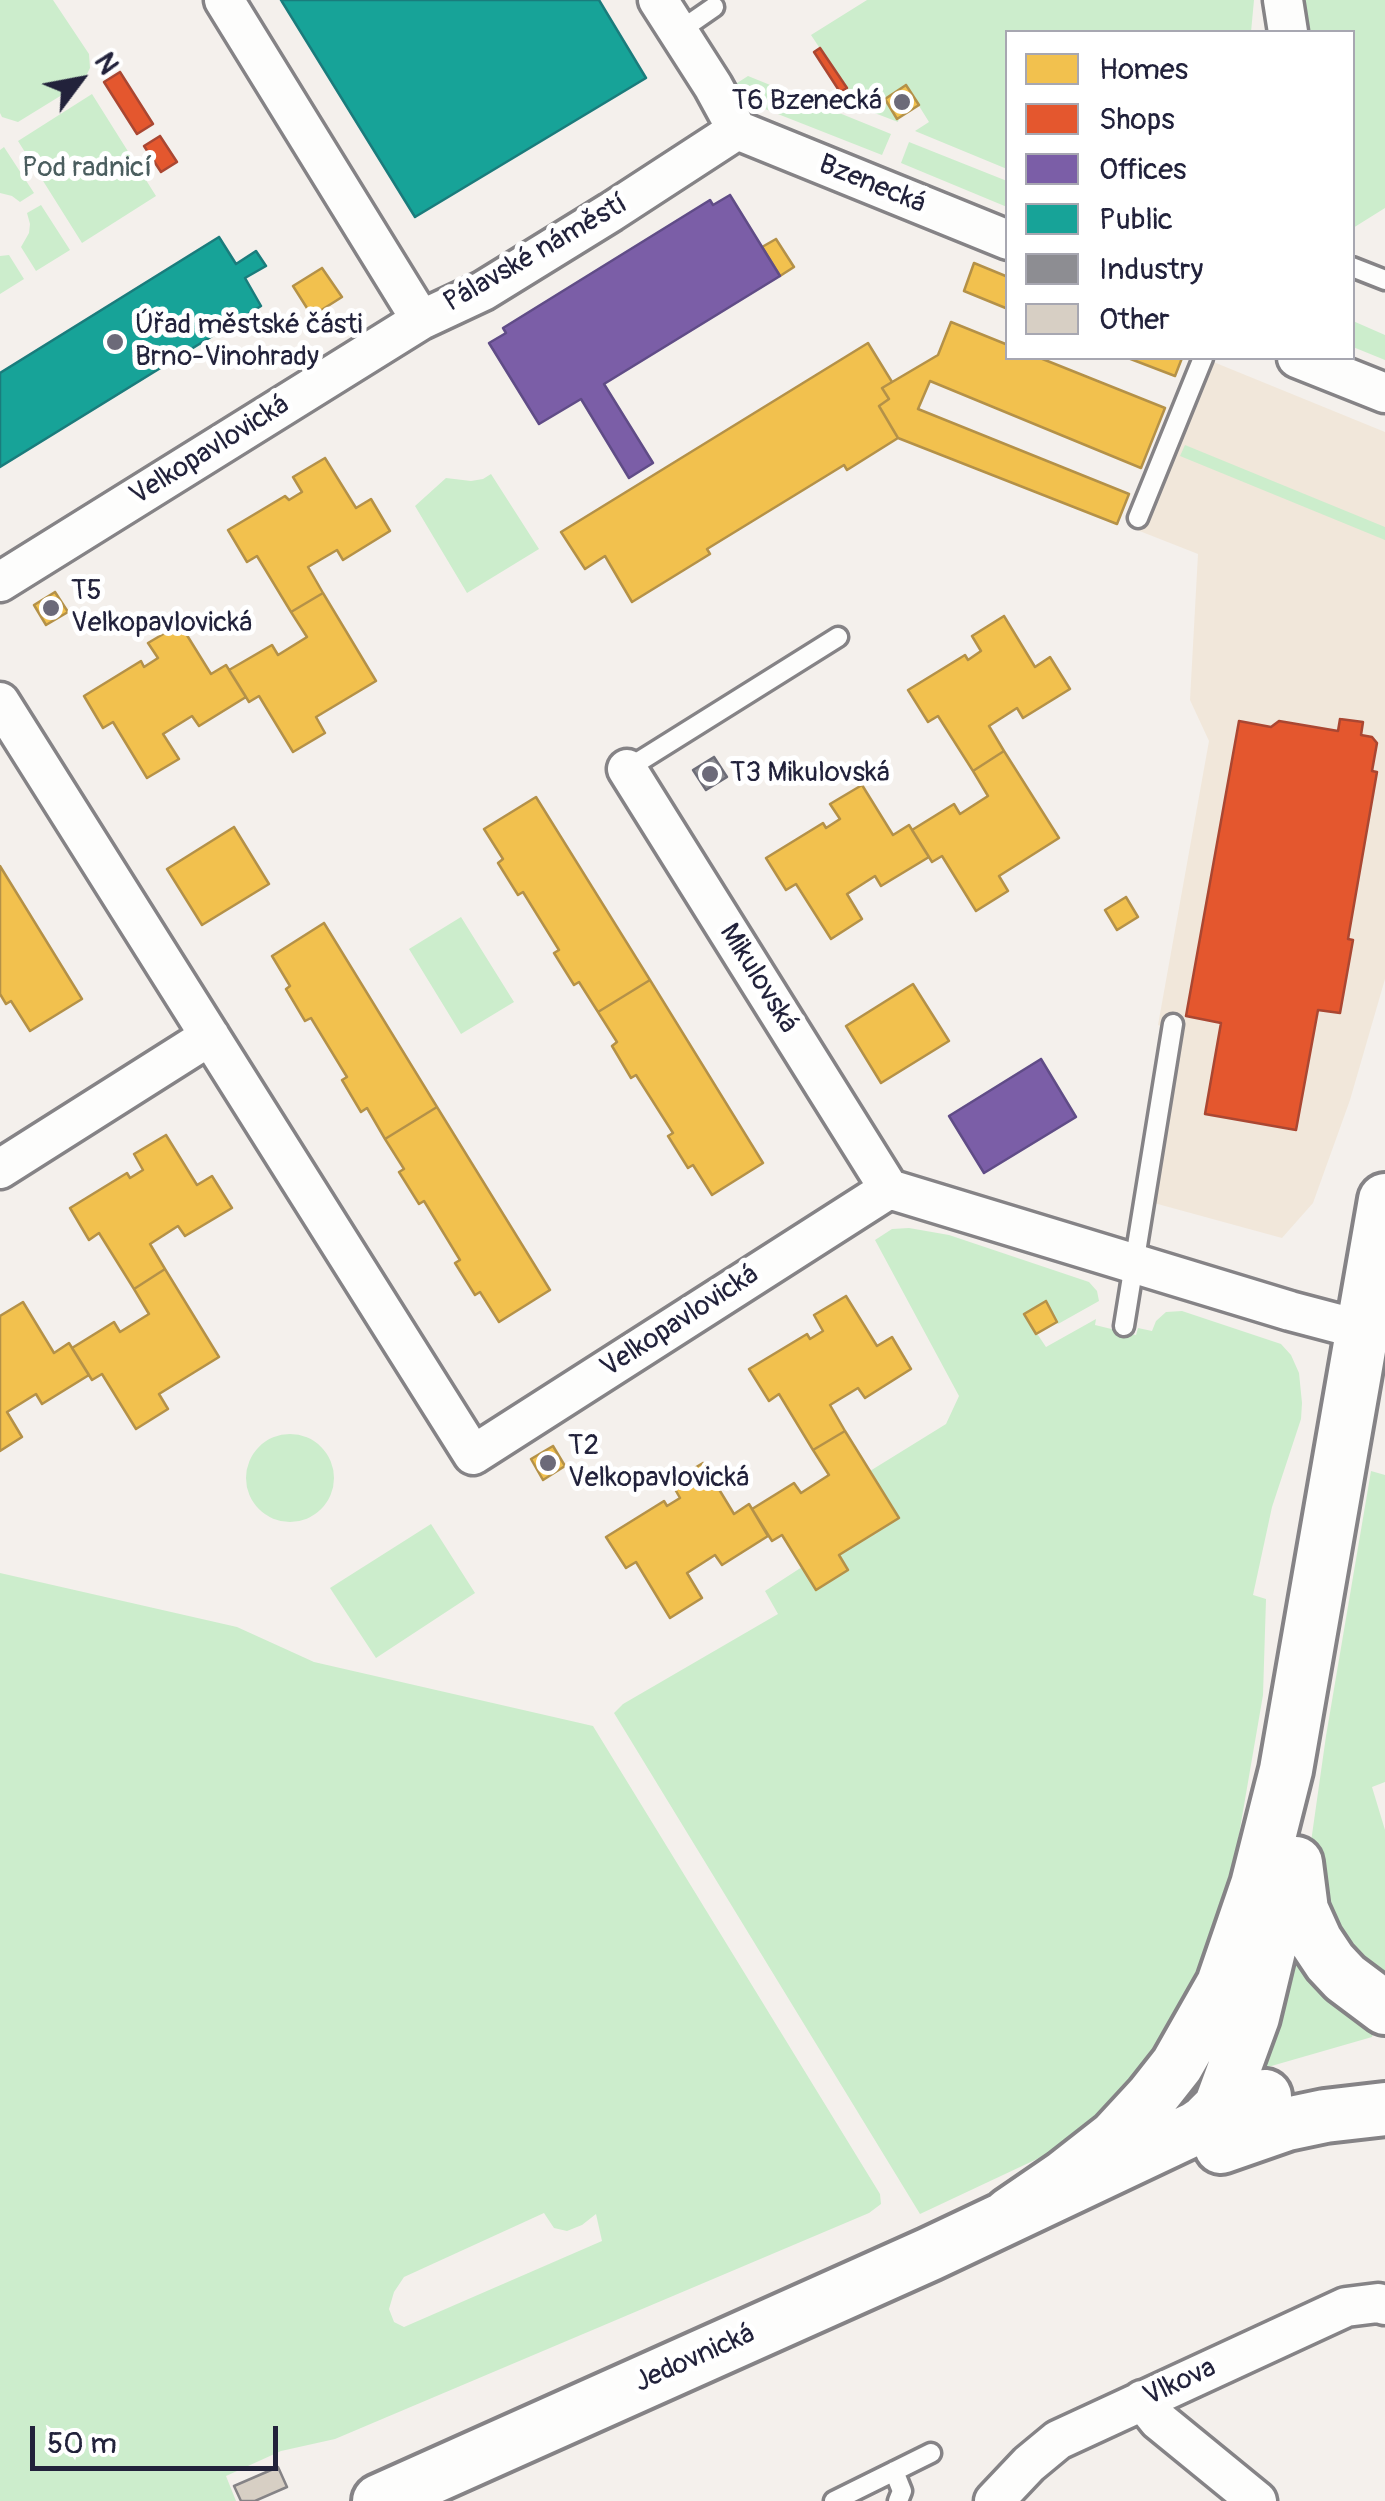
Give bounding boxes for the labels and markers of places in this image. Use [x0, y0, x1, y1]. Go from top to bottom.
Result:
place label: T6 Bzenecká [732, 85, 882, 119]
marker: T6 Bzenecká [891, 91, 913, 113]
place label: Úřad městské části Brno-Vinohrady [135, 309, 362, 375]
marker: Úřad městské části Brno-Vinohrady [104, 331, 126, 353]
place label: T5 Velkopavlovická [71, 575, 252, 641]
marker: T5 Velkopavlovická [40, 597, 62, 619]
place label: T3 Mikulovská [730, 757, 890, 791]
marker: T3 Mikulovská [699, 763, 721, 785]
place label: T2 Velkopavlovická [568, 1430, 749, 1496]
marker: T2 Velkopavlovická [537, 1452, 559, 1474]

